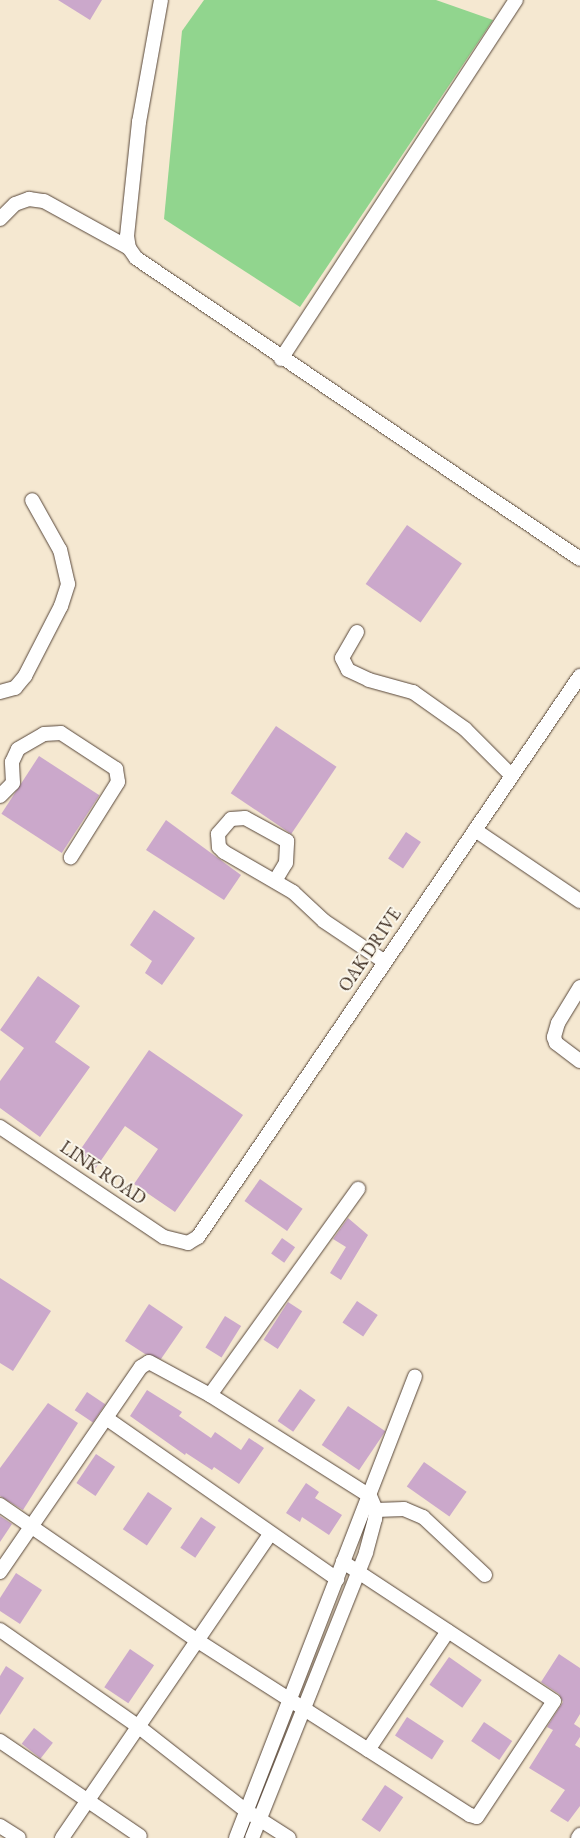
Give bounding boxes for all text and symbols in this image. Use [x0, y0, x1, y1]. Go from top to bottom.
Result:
street label: OAK DRIVE [334, 904, 406, 996]
street label: LINK ROAD [56, 1136, 150, 1210]

